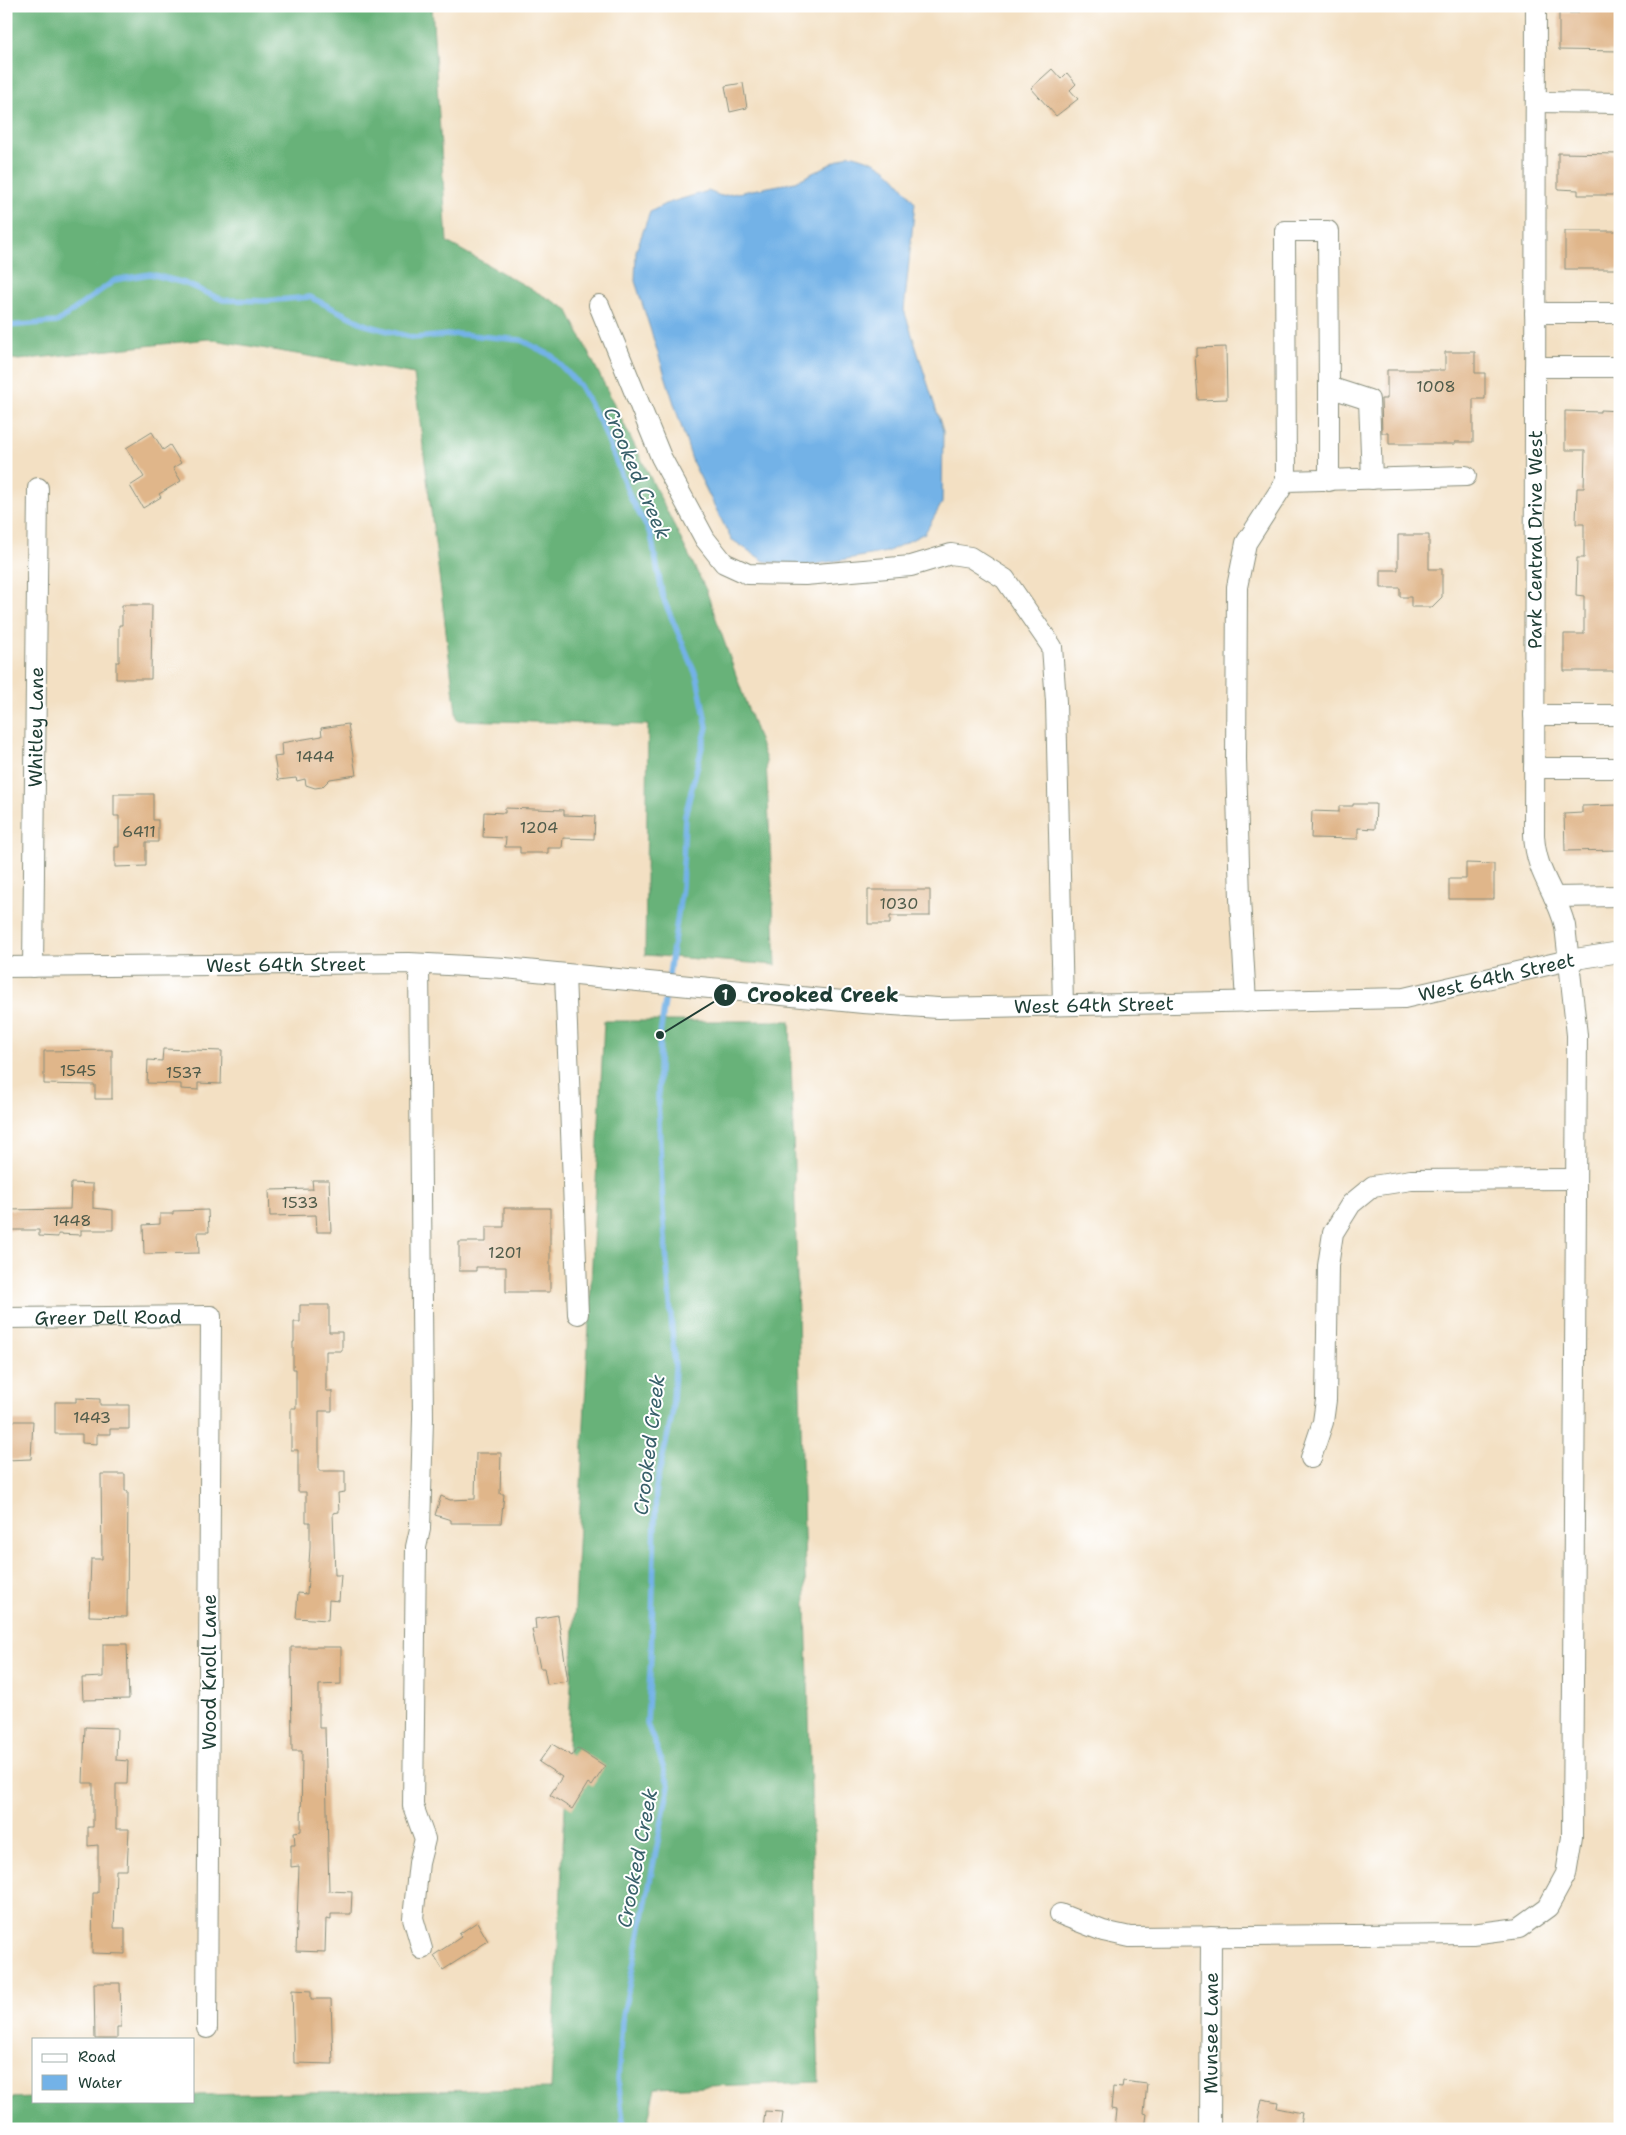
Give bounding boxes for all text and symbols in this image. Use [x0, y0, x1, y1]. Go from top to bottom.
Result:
house number: 1008 [1416, 376, 1456, 397]
water label: Crooked Creek [597, 403, 677, 544]
street label: Park Central Drive West [1522, 430, 1548, 649]
street label: Whitley Lane [23, 667, 49, 787]
house number: 1444 [296, 746, 334, 767]
house number: 1204 [520, 817, 558, 838]
house number: 6411 [122, 821, 156, 842]
house number: 1030 [880, 893, 918, 914]
street label: West 64th Street [1416, 947, 1576, 1007]
street label: West 64th Street [206, 951, 366, 978]
callout: Crooked Creek [712, 978, 909, 1013]
text: Crooked Creek [747, 982, 899, 1008]
text: 1 [722, 985, 729, 1005]
street label: West 64th Street [1014, 991, 1174, 1019]
house number: 1545 [60, 1060, 96, 1081]
house number: 1537 [166, 1062, 202, 1083]
house number: 1533 [282, 1192, 318, 1213]
house number: 1448 [53, 1210, 91, 1231]
house number: 1201 [488, 1242, 522, 1263]
street label: Greer Dell Road [34, 1304, 182, 1331]
water label: Crooked Creek [627, 1373, 671, 1517]
house number: 1443 [73, 1407, 111, 1428]
street label: Wood Knoll Lane [197, 1594, 222, 1750]
water label: Crooked Creek [611, 1786, 663, 1930]
street label: Munsee Lane [1198, 1972, 1224, 2094]
legend [32, 2038, 195, 2102]
text: Road [78, 2047, 116, 2067]
text: Water [78, 2073, 122, 2093]

